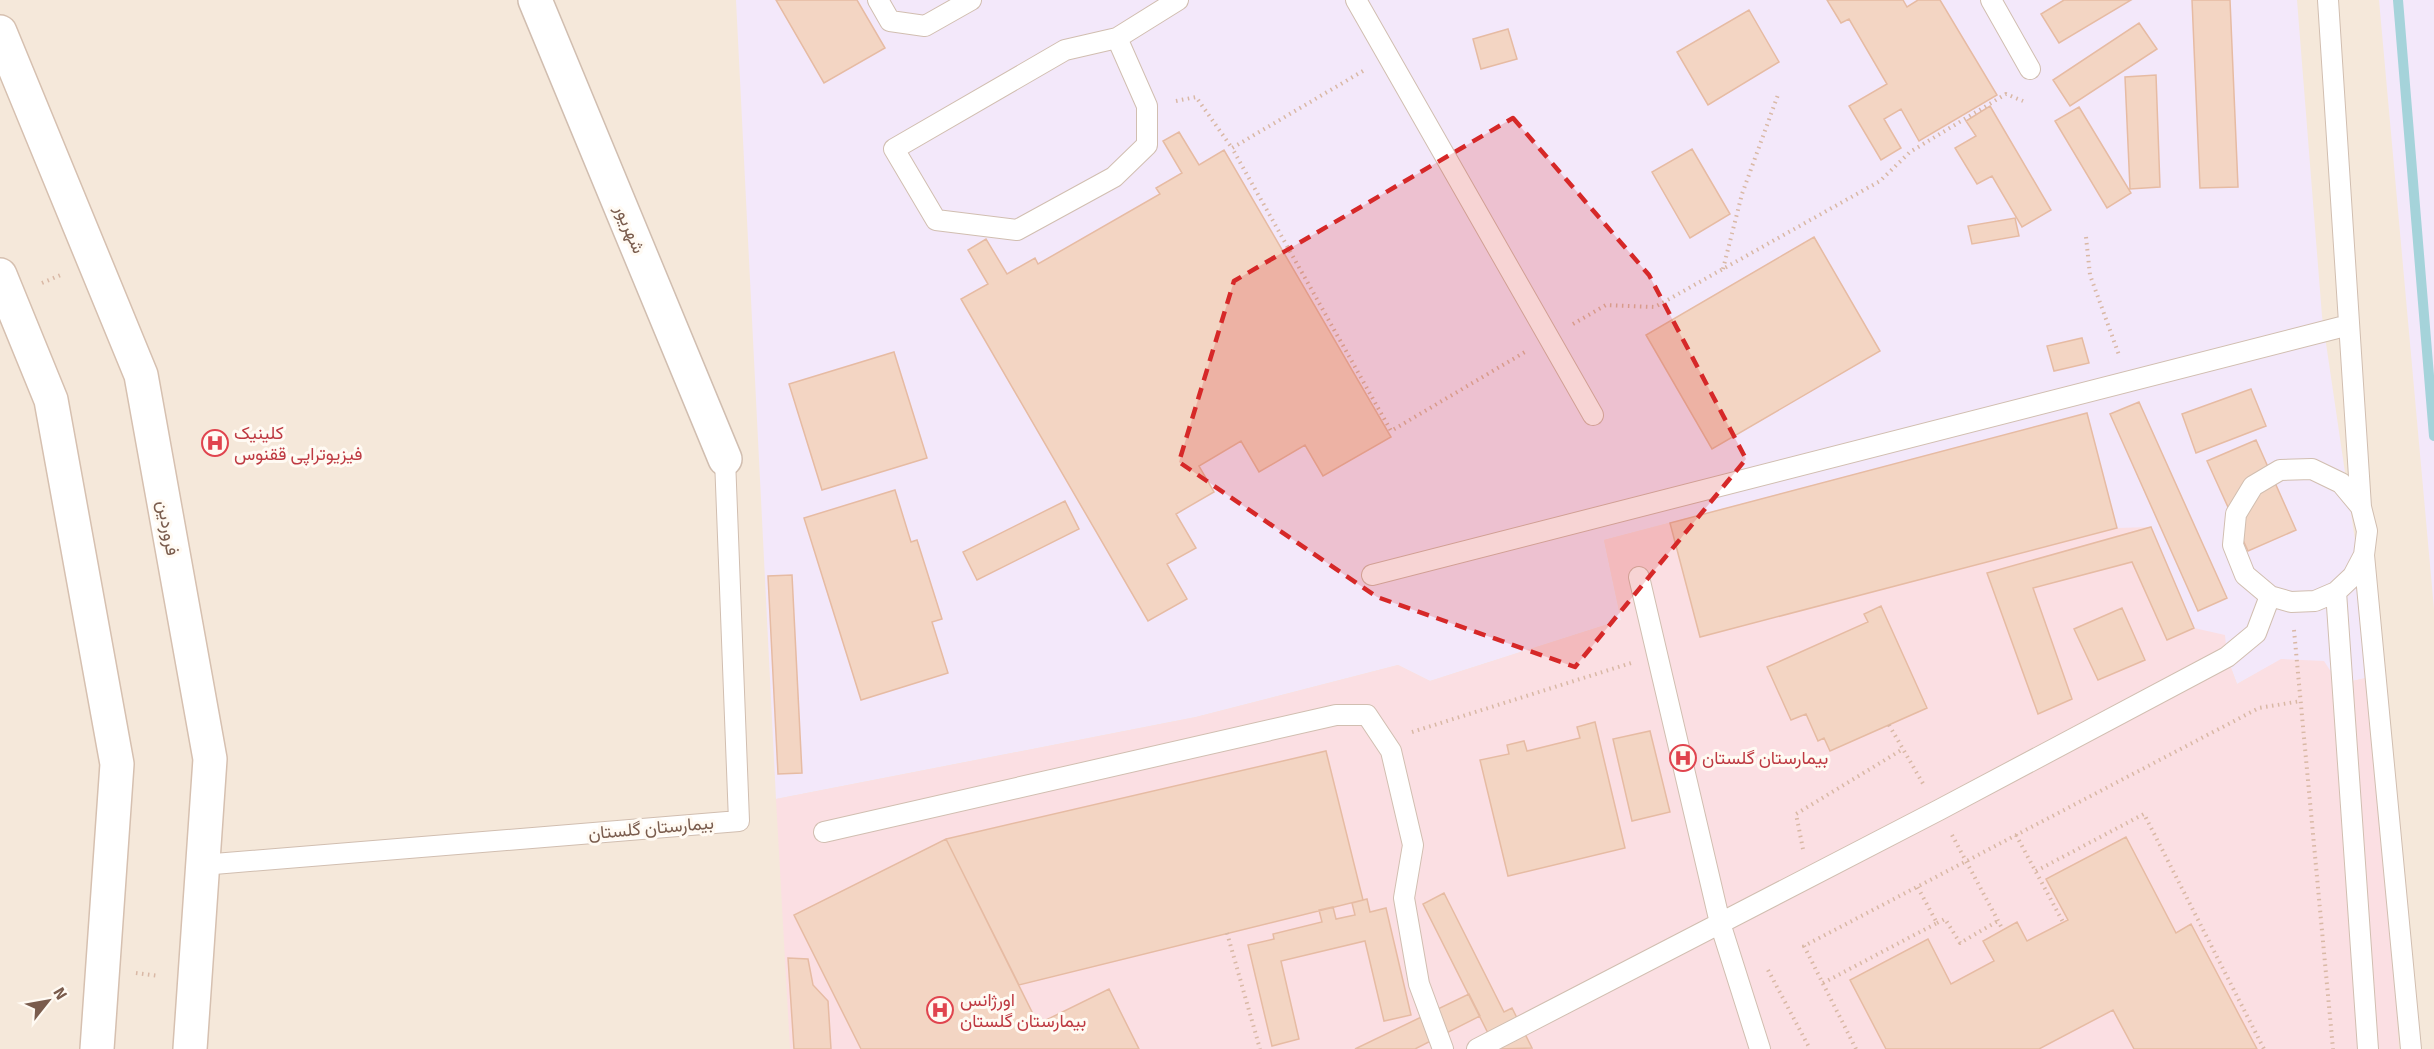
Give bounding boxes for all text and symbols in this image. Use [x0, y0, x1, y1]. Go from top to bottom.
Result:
street label: شهریور [610, 200, 650, 257]
place label: کلینیک فیزیوتراپی ققنوس [234, 422, 363, 466]
hospital icon: کلینیک فیزیوتراپی ققنوس [200, 428, 230, 458]
street label: فروردین [152, 499, 184, 557]
hospital icon: بیمارستان گلستان [1668, 743, 1698, 773]
place label: بیمارستان گلستان [1702, 747, 1828, 769]
street label: بیمارستان گلستان [587, 812, 715, 844]
north arrow [18, 971, 78, 1031]
text: N [49, 984, 71, 1004]
place label: اورژانس بیمارستان گلستان [960, 989, 1086, 1032]
hospital icon: اورژانس بیمارستان گلستان [925, 995, 955, 1025]

